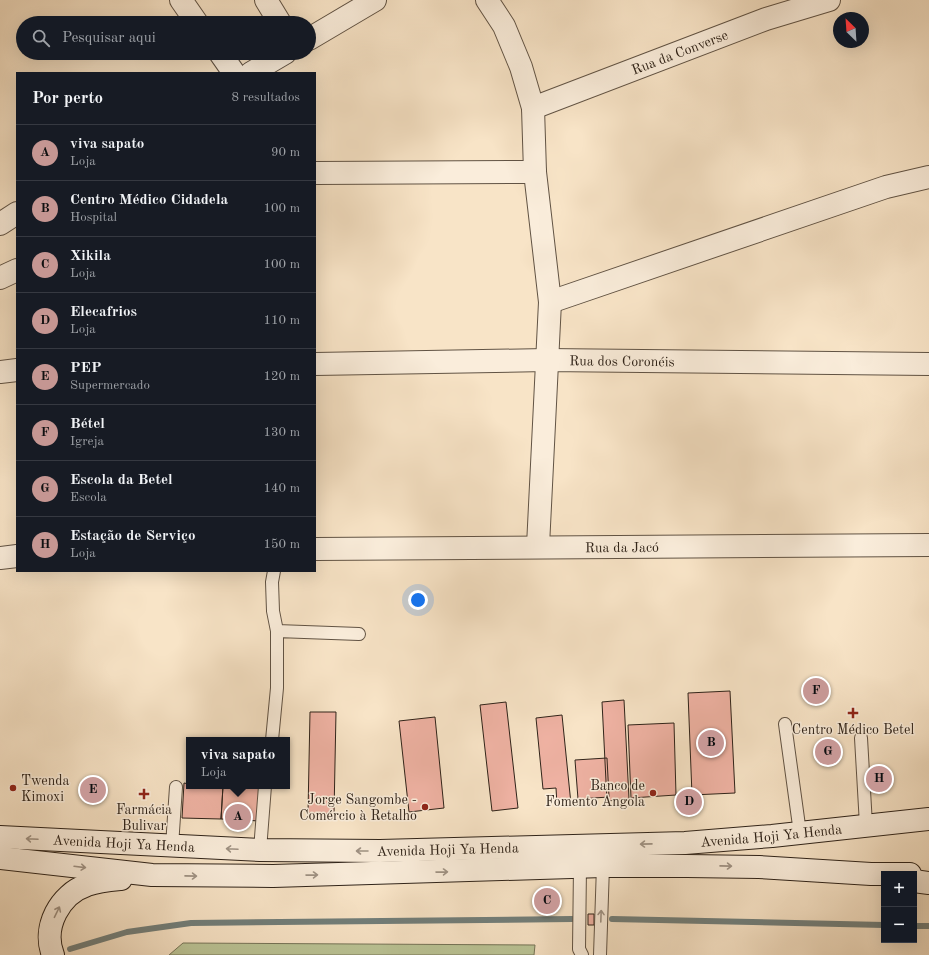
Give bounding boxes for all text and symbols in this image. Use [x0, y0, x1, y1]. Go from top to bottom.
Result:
north arrow [833, 12, 869, 48]
search box [16, 16, 316, 60]
icon: search [30, 27, 52, 49]
street label: Rua da Converse [630, 28, 730, 78]
text: Pesquisar aqui [62, 31, 156, 46]
text: Por perto [32, 90, 103, 107]
text: 8 resultados [232, 91, 300, 104]
text: viva sapato [70, 137, 144, 152]
text: A [40, 146, 50, 159]
text: 90 m [271, 146, 300, 159]
text: Loja [70, 155, 96, 168]
text: Centro Médico Cidadela [70, 193, 228, 208]
text: B [40, 202, 50, 215]
text: 100 m [263, 202, 300, 215]
text: Hospital [70, 211, 117, 224]
text: Xikila [70, 249, 111, 264]
text: C [41, 258, 49, 271]
text: 100 m [263, 258, 300, 271]
text: Loja [70, 267, 96, 280]
text: Elecafrios [70, 305, 137, 320]
text: D [40, 314, 50, 327]
text: 110 m [263, 314, 300, 327]
text: Loja [70, 323, 96, 336]
street label: Rua dos Coronéis [569, 354, 675, 369]
text: PEP [70, 361, 101, 376]
text: E [41, 370, 49, 383]
text: 120 m [263, 370, 300, 383]
text: Supermercado [70, 379, 150, 392]
text: Bétel [70, 417, 105, 432]
text: F [41, 426, 49, 439]
text: 130 m [263, 426, 300, 439]
text: Igreja [70, 435, 104, 448]
text: Escola da Betel [70, 473, 173, 488]
text: G [40, 482, 50, 495]
text: 140 m [263, 482, 300, 495]
text: Escola [70, 491, 107, 504]
text: Estação de Serviço [70, 529, 196, 544]
text: H [40, 538, 50, 551]
text: 150 m [263, 538, 300, 551]
street label: Rua da Jacó [585, 541, 659, 555]
text: Loja [70, 547, 96, 560]
your location [408, 590, 428, 610]
pin: F [803, 676, 829, 706]
marker: Centro Médico Betel [847, 707, 859, 719]
place label: Centro Médico Betel [792, 723, 914, 737]
pin: B [698, 728, 724, 758]
popup [186, 737, 290, 789]
pin: G [815, 737, 841, 767]
text: viva sapato [201, 748, 275, 763]
pin: H [866, 764, 892, 794]
text: Loja [201, 766, 227, 779]
place label: Twenda Kimoxi [21, 774, 69, 804]
pin: E [80, 775, 106, 805]
place label: Banco de Fomento Angola [545, 779, 645, 809]
marker: Twenda Kimoxi [8, 783, 18, 793]
pin: D [676, 787, 702, 817]
marker: Banco de Fomento Angola [648, 788, 658, 798]
marker: Farmácia Bulivar [139, 789, 149, 799]
place label: Jorge Sangombe - Comércio à Retalho [299, 793, 417, 823]
pin: A [225, 802, 251, 832]
marker: Jorge Sangombe - Comércio à Retalho [420, 802, 430, 812]
place label: Farmácia Bulivar [116, 803, 172, 833]
street label: Avenida Hoji Ya Henda [700, 822, 843, 850]
street label: Avenida Hoji Ya Henda [52, 834, 195, 855]
one-way arrow [26, 835, 39, 842]
one-way arrow [640, 840, 653, 847]
street label: Avenida Hoji Ya Henda [376, 841, 519, 859]
one-way arrow [226, 845, 239, 853]
one-way arrow [356, 847, 369, 855]
one-way arrow [719, 862, 732, 870]
one-way arrow [74, 863, 87, 871]
one-way arrow [435, 868, 448, 876]
map controls [881, 871, 917, 943]
button: + [881, 871, 917, 907]
one-way arrow [184, 872, 197, 879]
one-way arrow [305, 872, 318, 879]
pin: C [534, 886, 560, 916]
one-way arrow [54, 906, 61, 918]
button: − [881, 907, 917, 943]
one-way arrow [597, 910, 605, 923]

